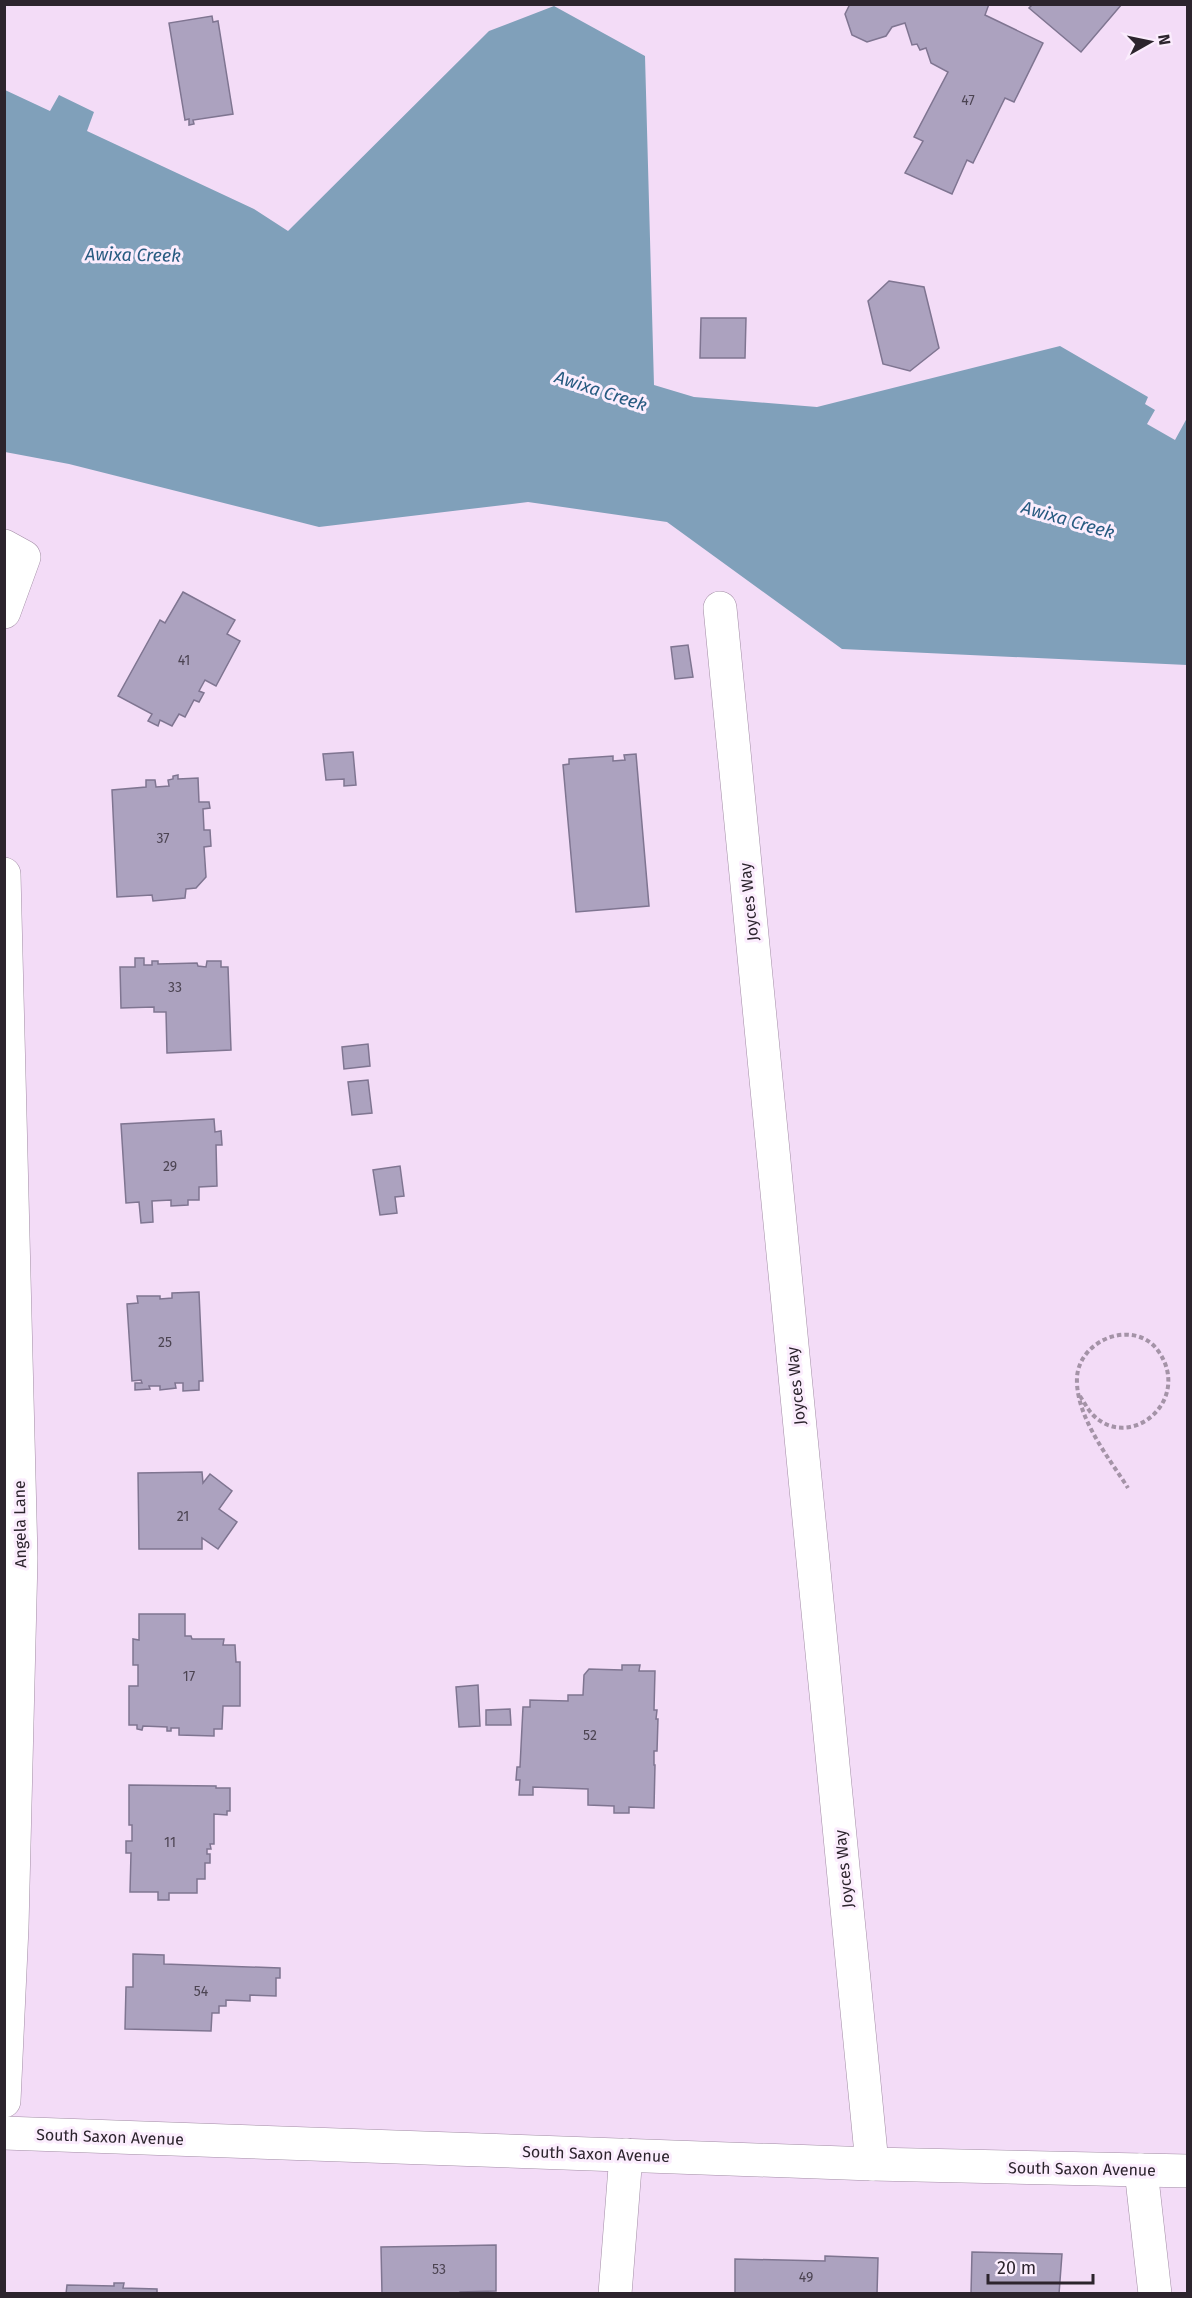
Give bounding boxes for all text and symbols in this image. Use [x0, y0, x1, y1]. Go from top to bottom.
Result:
north arrow [1120, 12, 1180, 72]
text: N [1154, 33, 1175, 46]
house number: 47 [961, 92, 975, 109]
water label: Awixa Creek [84, 243, 181, 267]
water label: Awixa Creek [551, 365, 650, 416]
water label: Awixa Creek [1018, 496, 1117, 544]
house number: 41 [178, 652, 190, 669]
house number: 37 [156, 830, 170, 847]
street label: Joyces Way [735, 862, 763, 942]
house number: 33 [168, 979, 182, 996]
house number: 29 [163, 1158, 177, 1175]
house number: 25 [158, 1334, 172, 1351]
street label: Joyces Way [782, 1346, 810, 1426]
street label: Angela Lane [10, 1480, 30, 1568]
house number: 21 [177, 1508, 189, 1525]
house number: 17 [183, 1668, 195, 1685]
house number: 52 [583, 1727, 597, 1744]
street label: Joyces Way [830, 1829, 858, 1909]
house number: 11 [164, 1834, 176, 1851]
house number: 54 [194, 1983, 209, 2000]
street label: South Saxon Avenue [36, 2125, 184, 2149]
street label: South Saxon Avenue [522, 2142, 670, 2166]
street label: South Saxon Avenue [1008, 2158, 1156, 2180]
scale bar [988, 2247, 1093, 2285]
text: 20 m [997, 2257, 1036, 2279]
house number: 53 [432, 2261, 446, 2278]
house number: 49 [799, 2269, 813, 2286]

